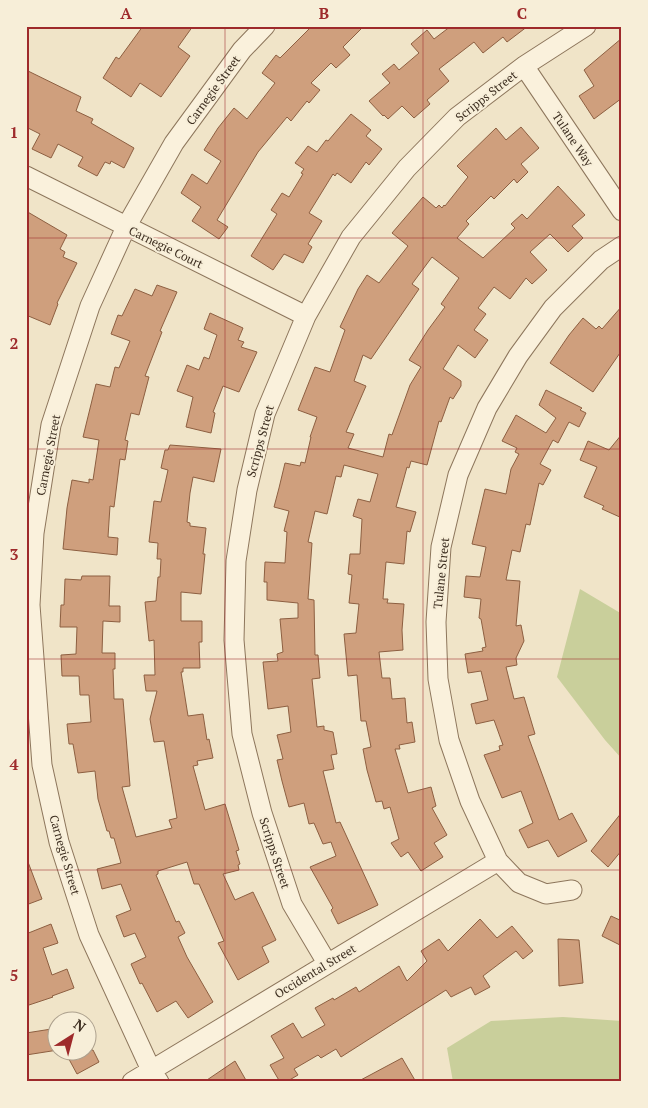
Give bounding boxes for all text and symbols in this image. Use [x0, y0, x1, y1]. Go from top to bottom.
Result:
text: A [120, 2, 132, 24]
text: B [319, 2, 329, 24]
text: C [517, 2, 527, 24]
street label: Carnegie Street [183, 52, 244, 128]
street label: Scripps Street [452, 67, 520, 125]
street label: Tulane Way [549, 109, 597, 170]
text: 1 [9, 121, 19, 143]
street label: Carnegie Court [127, 223, 206, 272]
text: 2 [9, 332, 19, 354]
street label: Scripps Street [243, 403, 277, 479]
street label: Carnegie Street [33, 413, 63, 497]
street label: Tulane Street [430, 536, 452, 609]
text: 3 [9, 543, 19, 565]
text: 4 [9, 753, 19, 775]
street label: Carnegie Street [46, 813, 84, 897]
street label: Scripps Street [256, 816, 294, 891]
street label: Occidental Street [272, 941, 359, 1001]
text: 5 [9, 964, 19, 986]
north arrow [48, 1010, 98, 1060]
text: N [70, 1014, 90, 1036]

